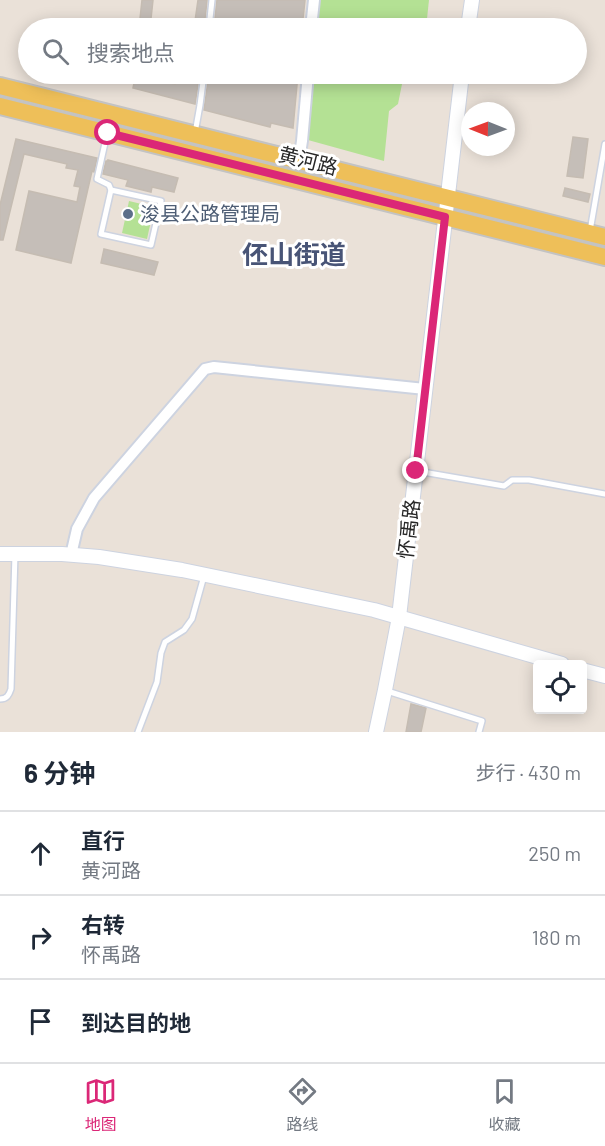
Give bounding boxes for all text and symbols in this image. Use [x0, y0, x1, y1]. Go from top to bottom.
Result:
search box [18, 18, 587, 84]
icon: search [39, 35, 72, 68]
text: 搜索地点 [87, 39, 175, 65]
north arrow [461, 102, 515, 156]
route start [94, 119, 120, 145]
street label: 黄河路 [276, 141, 340, 179]
place label: 浚县公路管理局 [140, 201, 280, 225]
marker: 浚县公路管理局 [121, 207, 135, 221]
district label: 伾山街道 [242, 238, 346, 269]
route end [402, 457, 428, 483]
street label: 怀禹路 [392, 498, 424, 560]
map controls [533, 660, 587, 714]
button: locate [533, 660, 587, 714]
text: 6 分钟 [24, 757, 95, 788]
text: 步行 · 430 m [476, 760, 581, 784]
text: 直行 [81, 827, 125, 853]
icon: ahead [24, 837, 57, 870]
text: 250 m [528, 841, 581, 865]
text: 黄河路 [81, 858, 141, 882]
text: 右转 [81, 911, 125, 937]
icon: right [24, 921, 57, 954]
text: 180 m [532, 925, 581, 949]
text: 怀禹路 [81, 942, 141, 966]
icon: arrive [24, 1005, 57, 1038]
text: 到达目的地 [81, 1009, 191, 1035]
tab: 地图 [84, 1075, 117, 1135]
tab: 路线 [286, 1075, 319, 1135]
tab: 收藏 [488, 1075, 521, 1135]

